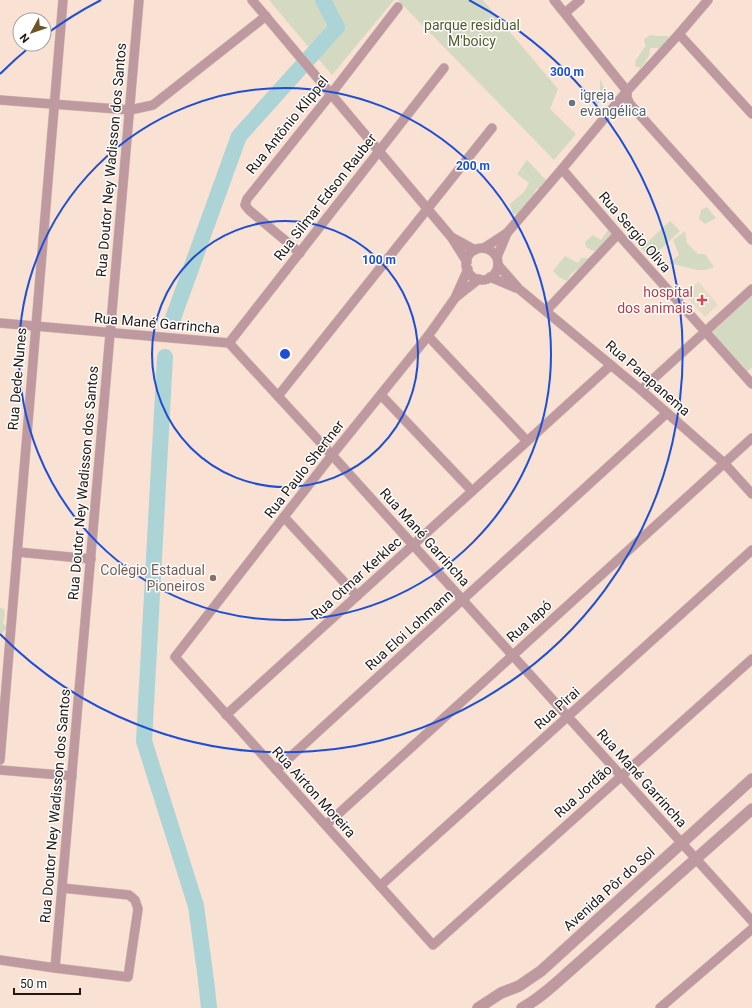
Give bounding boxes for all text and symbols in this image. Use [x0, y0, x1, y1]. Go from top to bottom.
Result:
north arrow [12, 12, 52, 52]
park label: parque residual M'boicy [424, 17, 520, 49]
text: N [17, 31, 32, 45]
street label: Rua Doutor Ney Wadisson dos Santos [93, 42, 129, 278]
text: 300 m [550, 65, 584, 79]
street label: Rua Antônio Klippel [243, 73, 331, 177]
place label: igreja evangélica [580, 87, 646, 119]
marker: igreja evangélica [567, 98, 577, 108]
street label: Rua Silmar Edson Rauber [270, 130, 380, 264]
text: 200 m [456, 159, 490, 173]
street label: Rua Sergio Oliva [596, 189, 674, 275]
text: 100 m [362, 253, 396, 267]
place label: hospital dos animais [617, 284, 693, 316]
marker: hospital dos animais [696, 294, 708, 306]
street label: Rua Mané Garrincha [93, 310, 221, 336]
street label: Rua Dede Nunes [5, 327, 29, 431]
street label: Rua Parapanema [603, 337, 693, 419]
centre of rings [278, 347, 292, 361]
street label: Rua Doutor Ney Wadisson dos Santos [65, 365, 101, 601]
street label: Rua Paulo Shertner [261, 417, 347, 521]
street label: Rua Mané Garrincha [377, 485, 473, 589]
street label: Rua Otmar Kerklec [308, 533, 404, 623]
place label: Colégio Estadual Pioneiros [100, 562, 205, 594]
marker: Colégio Estadual Pioneiros [208, 573, 218, 583]
street label: Rua Eloi Lohmann [362, 586, 456, 674]
street label: Rua Iapó [503, 597, 555, 645]
street label: Rua Pirai [531, 684, 583, 732]
street label: Rua Doutor Ney Wadisson dos Santos [37, 688, 73, 924]
street label: Rua Mané Garrincha [594, 726, 690, 830]
street label: Rua Airton Moreira [269, 743, 359, 841]
street label: Rua Jordão [551, 761, 615, 821]
street label: Avenida Pôr do Sol [560, 844, 658, 934]
scale bar [14, 970, 80, 996]
text: 50 m [20, 977, 47, 991]

